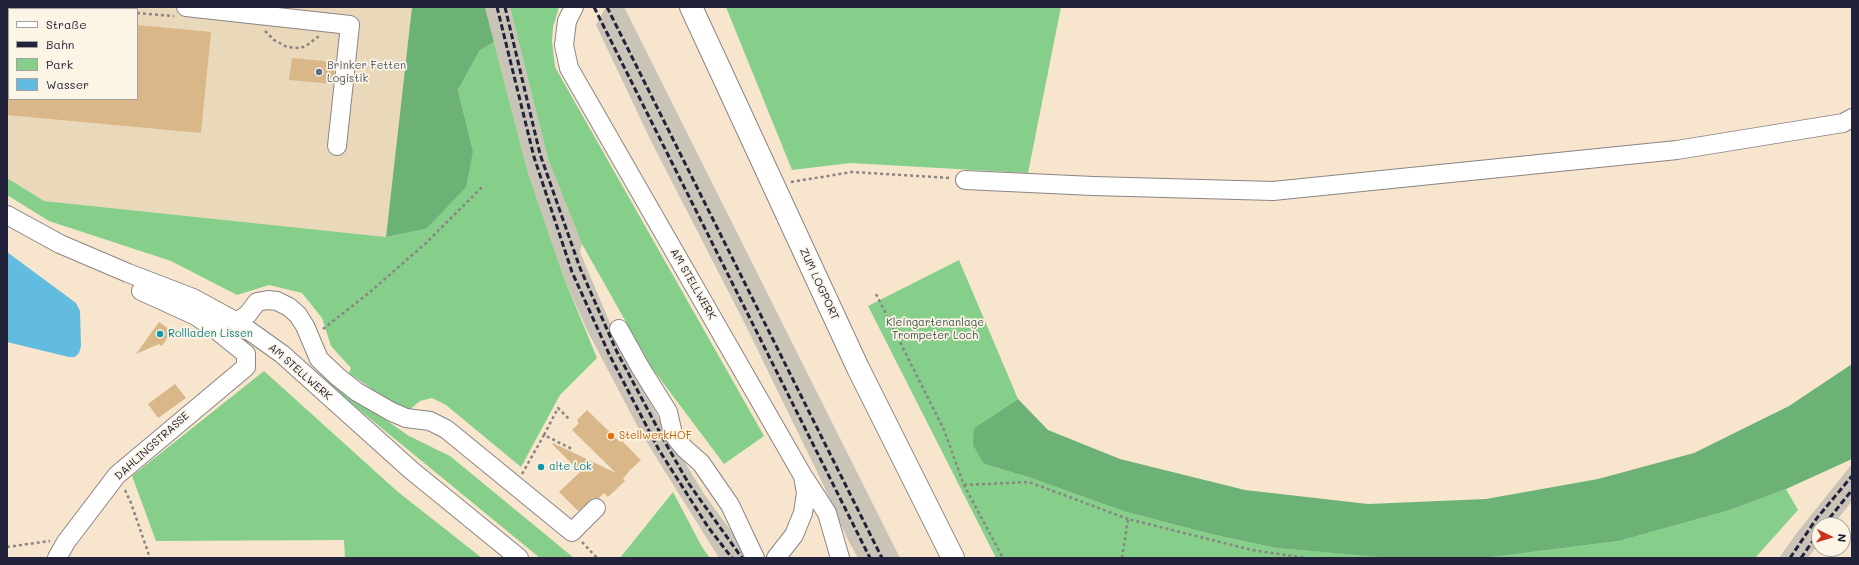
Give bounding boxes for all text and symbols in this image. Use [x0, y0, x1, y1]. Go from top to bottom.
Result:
legend [8, 8, 138, 100]
text: Straße [46, 16, 87, 32]
text: Bahn [46, 36, 74, 52]
text: Park [46, 56, 73, 72]
place label: Brinker Fetten Logistik [327, 59, 406, 85]
marker: Brinker Fetten Logistik [314, 67, 324, 77]
text: Wasser [46, 76, 89, 92]
street label: AM STELLWERK [667, 246, 719, 322]
street label: ZUM LOGPORT [796, 246, 842, 322]
park label: Kleingartenanlage Trompeter Loch [886, 316, 984, 342]
place label: Rollladen Lissen [168, 327, 253, 341]
marker: Rollladen Lissen [155, 329, 165, 339]
street label: AM STELLWERK [266, 341, 334, 403]
street label: DAHLINGSTRASSE [112, 409, 192, 483]
place label: StellwerkHOF [619, 429, 692, 443]
marker: StellwerkHOF [606, 431, 616, 441]
place label: alte Lok [549, 460, 592, 474]
marker: alte Lok [536, 462, 546, 472]
north arrow [1811, 517, 1851, 557]
text: N [1835, 533, 1850, 543]

